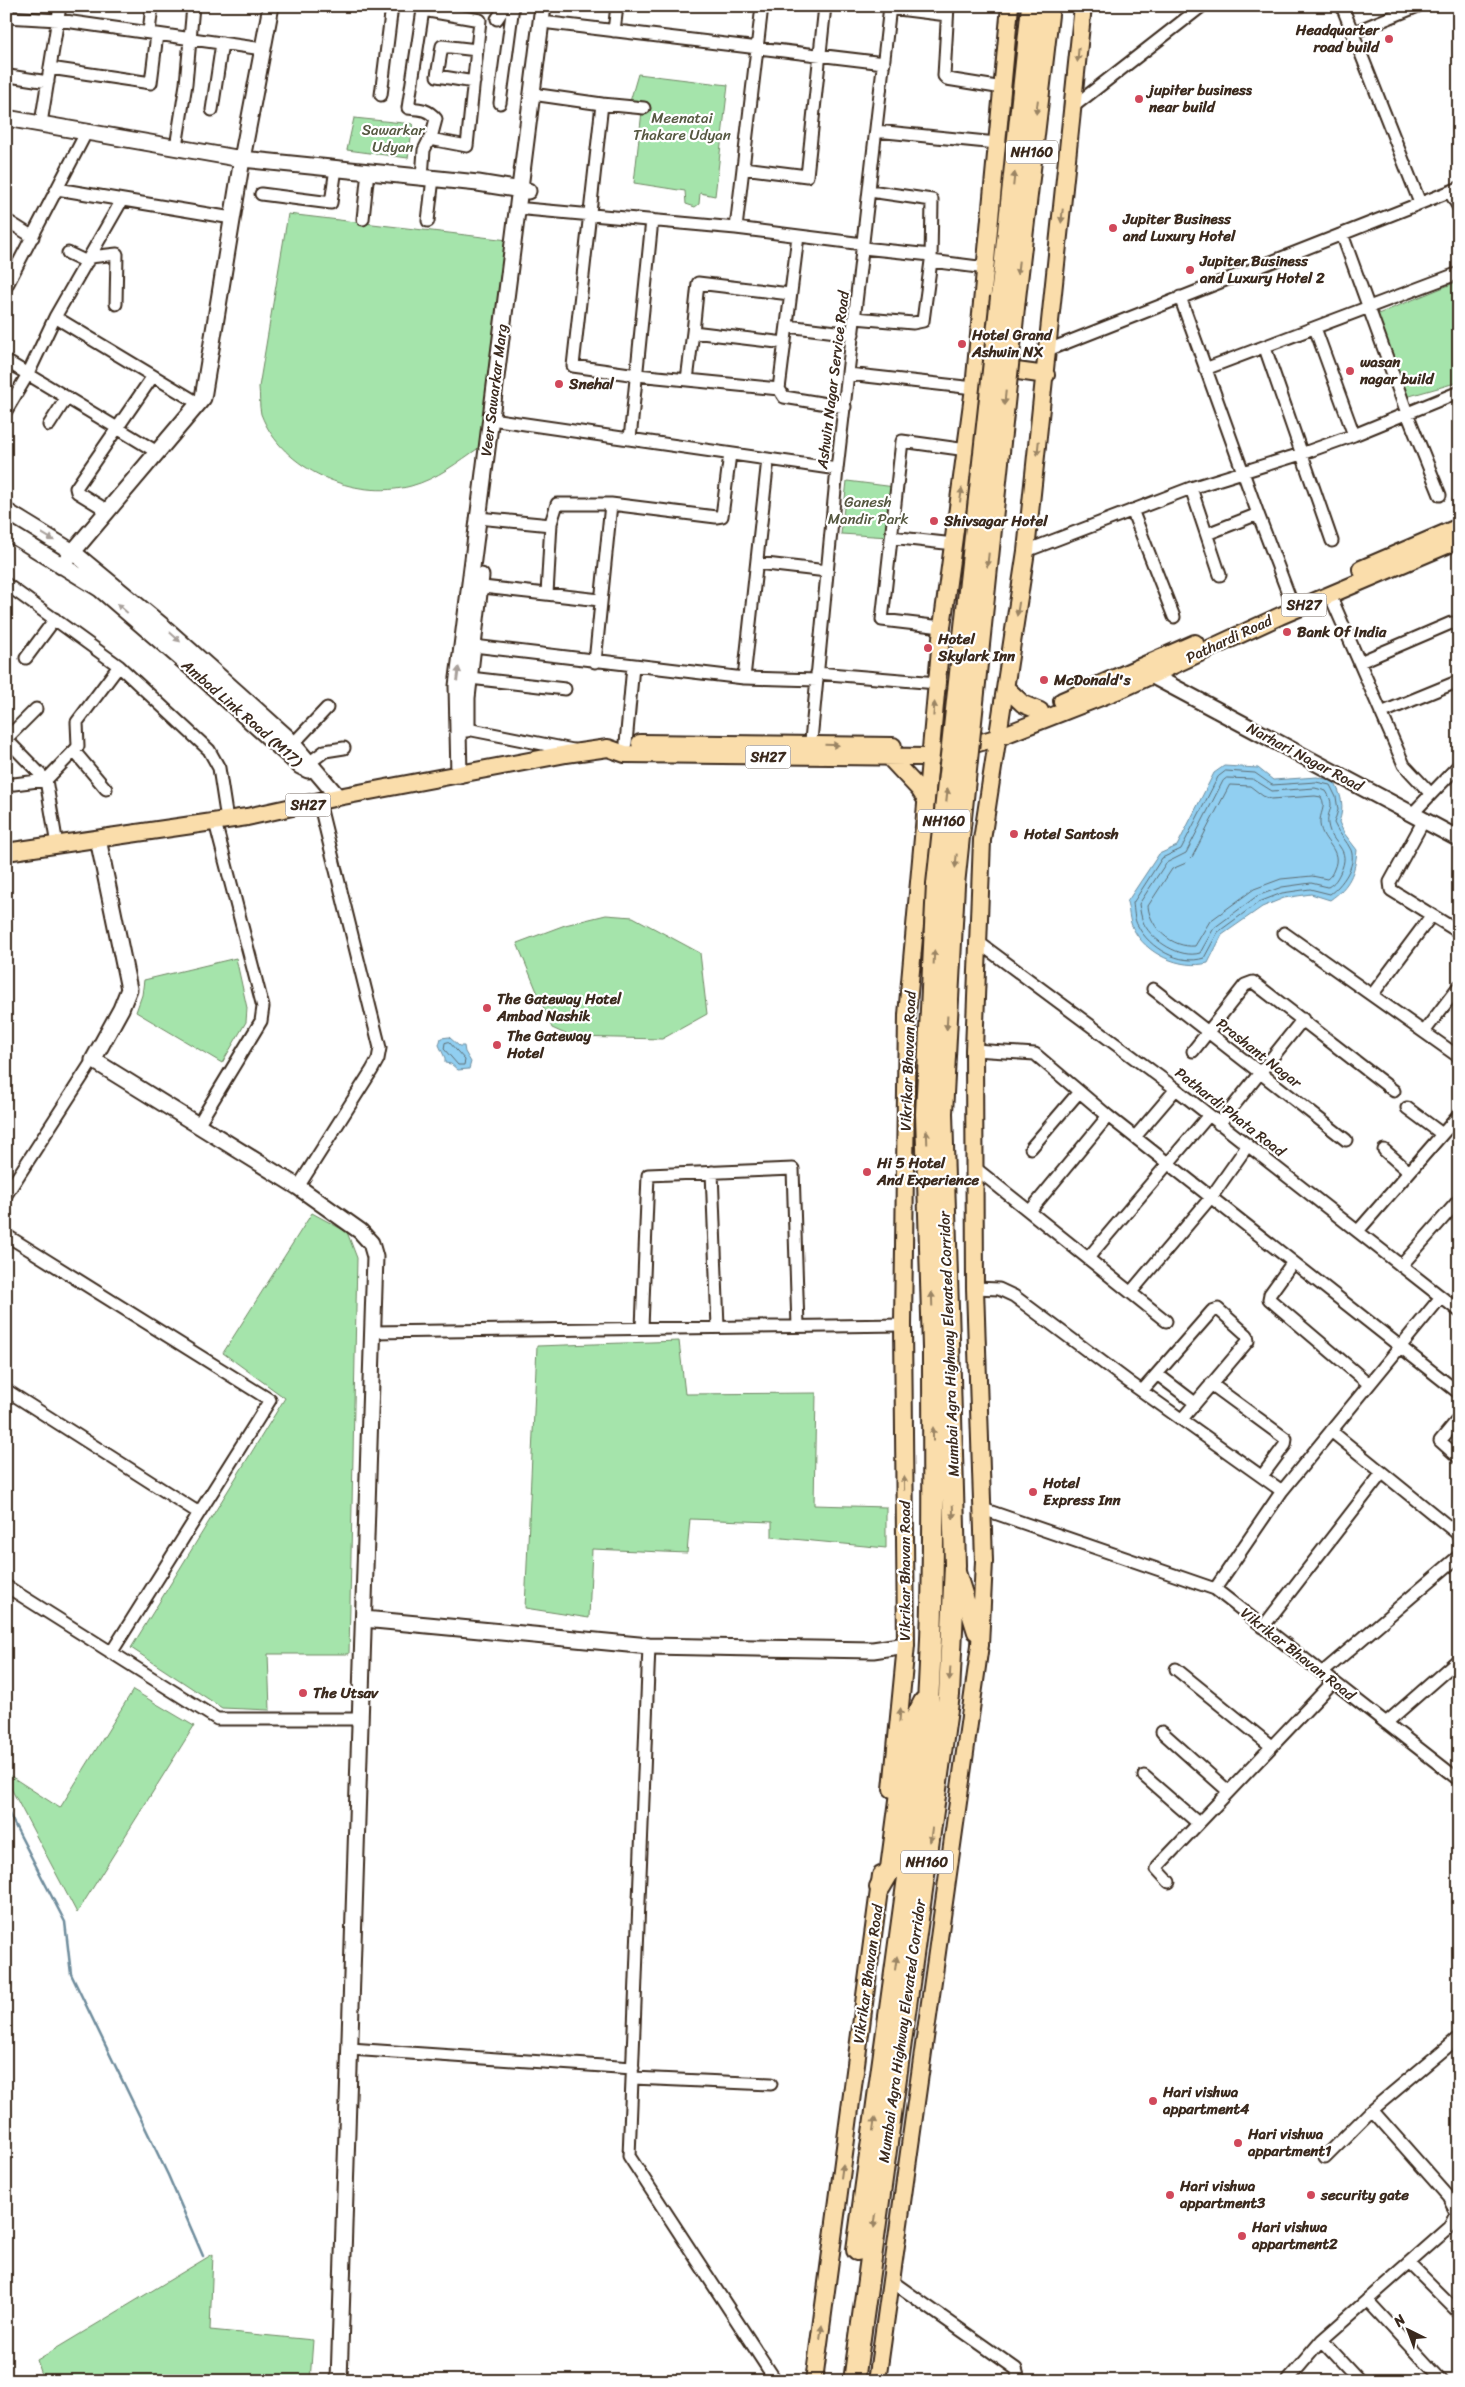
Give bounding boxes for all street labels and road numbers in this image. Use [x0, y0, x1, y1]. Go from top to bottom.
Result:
road number: NH160 [1006, 140, 1058, 163]
street label: Ashwin Nagar Service Road [809, 288, 857, 472]
street label: Veer Sawarkar Marg [473, 322, 515, 458]
road number: SH27 [1282, 594, 1326, 616]
street label: Pathardi Road [1181, 607, 1278, 670]
street label: Ambad Link Road (M17) [175, 652, 309, 774]
street label: Narhari Nagar Road [1242, 715, 1369, 799]
road number: SH27 [746, 746, 790, 769]
road number: SH27 [286, 794, 330, 816]
road number: NH160 [918, 809, 970, 832]
street label: Vikrikar Bhavan Road [893, 989, 923, 1131]
street label: Prashant Nagar [1210, 1011, 1308, 1095]
street label: Pathardi Phata Road [1169, 1060, 1292, 1164]
street label: Mumbai Agra Highway Elevated Corridor [931, 1210, 967, 1477]
street label: Vikrikar Bhavan Road [892, 1500, 918, 1641]
street label: Vikrikar Bhavan Road [1235, 1601, 1362, 1708]
road number: NH160 [901, 1850, 953, 1874]
street label: Mumbai Agra Highway Elevated Corridor [871, 1897, 933, 2164]
street label: Vikrikar Bhavan Road [845, 1902, 891, 2045]

